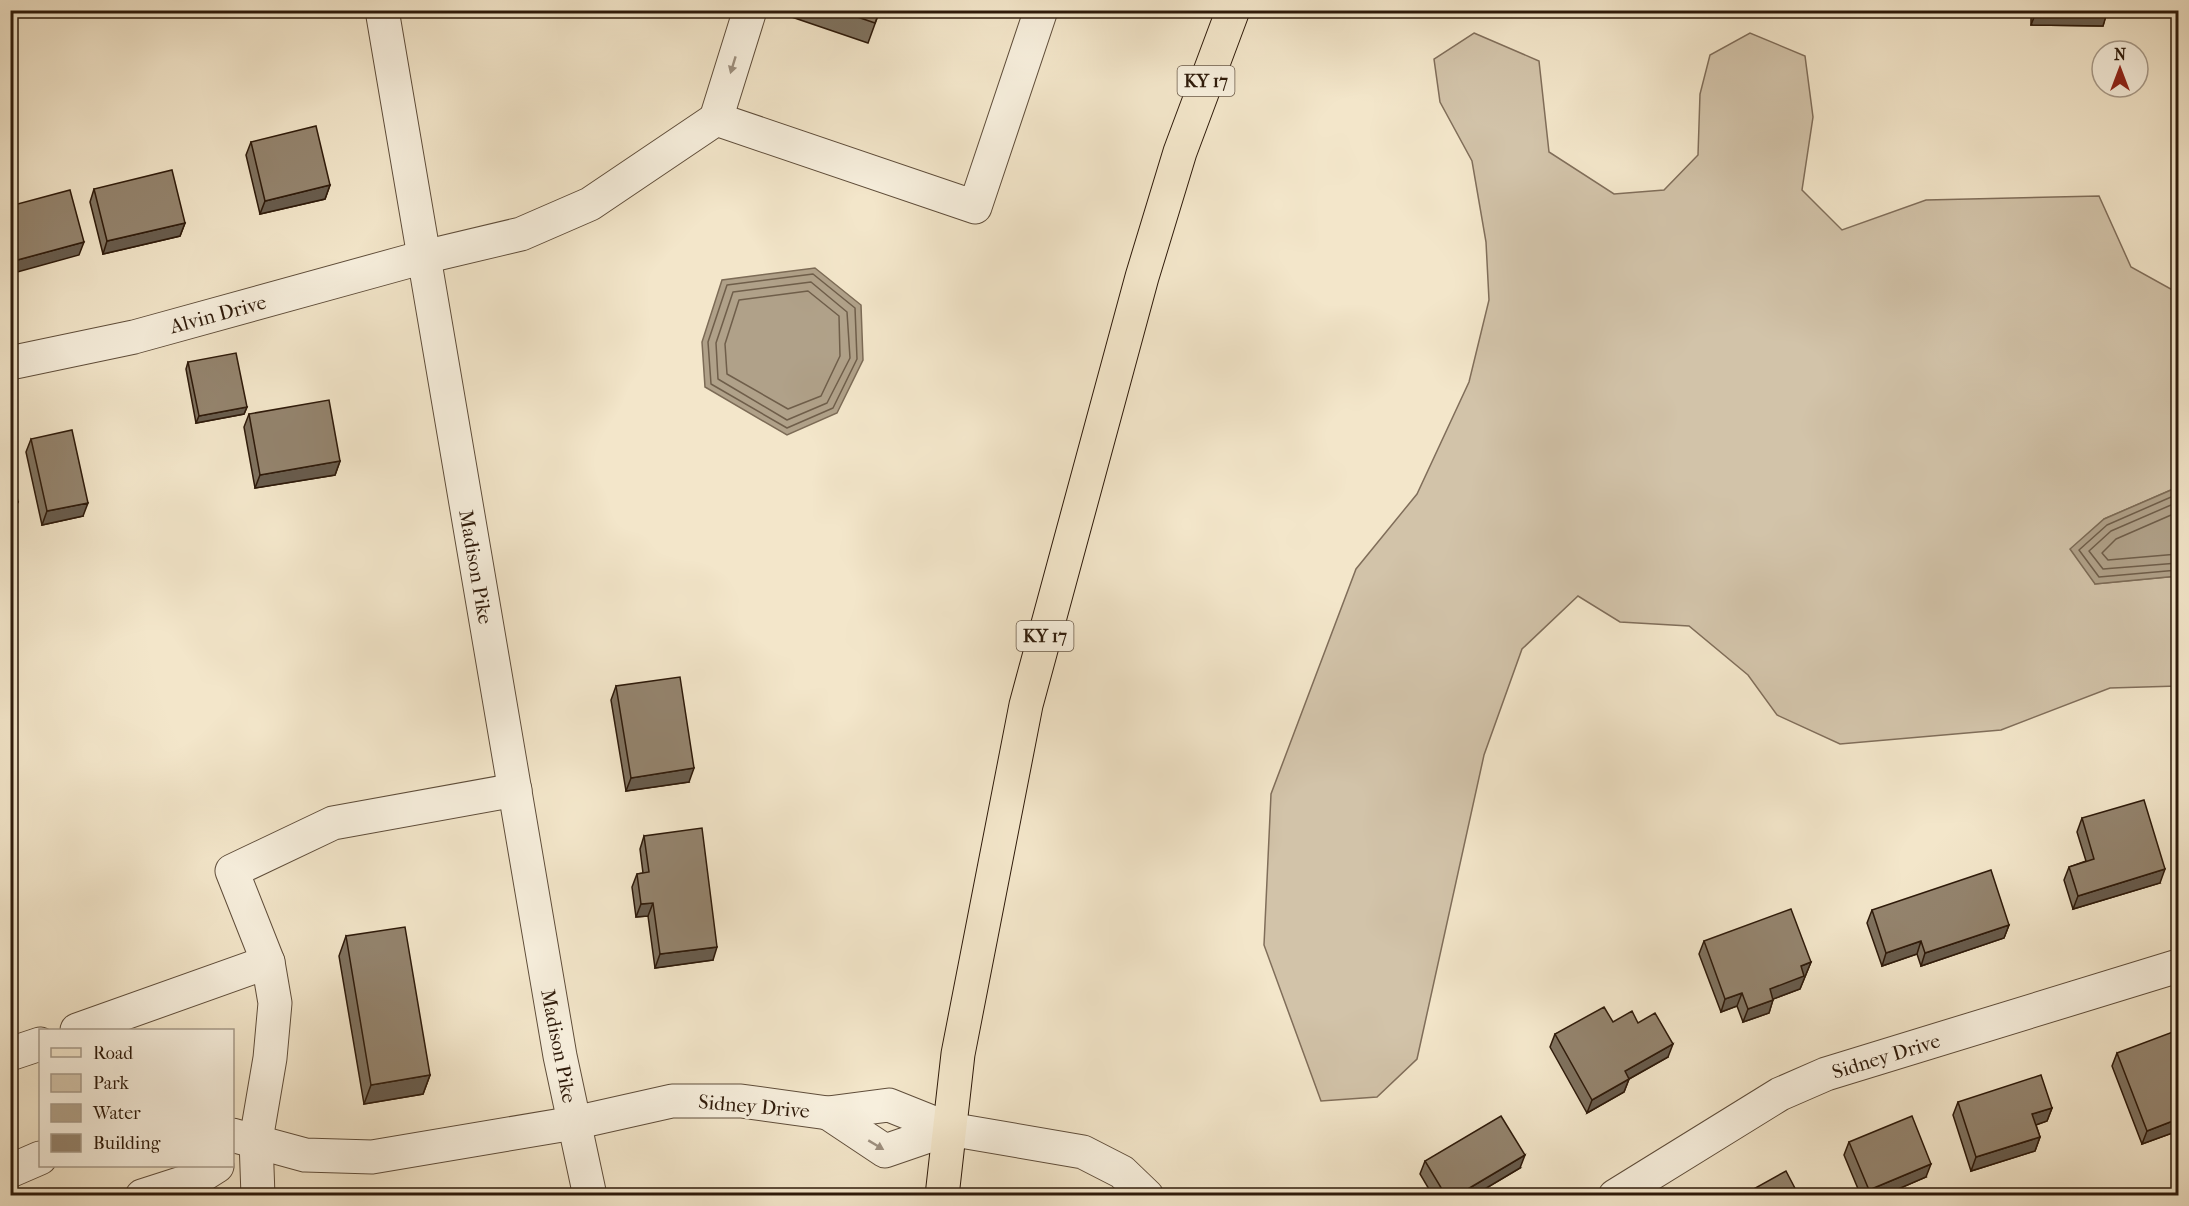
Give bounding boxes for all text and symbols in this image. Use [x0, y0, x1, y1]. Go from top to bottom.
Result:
north arrow [2090, 39, 2150, 99]
text: N [2114, 45, 2127, 64]
one-way arrow [728, 56, 737, 74]
road number: KY 17 [1178, 66, 1234, 96]
street label: Alvin Drive [166, 291, 269, 339]
street label: Madison Pike [454, 508, 497, 626]
road number: KY 17 [1016, 621, 1074, 651]
street label: Madison Pike [536, 987, 581, 1105]
legend [39, 1029, 234, 1167]
street label: Sidney Drive [1829, 1029, 1943, 1084]
text: Road [93, 1043, 133, 1064]
text: Park [93, 1073, 130, 1094]
street label: Sidney Drive [697, 1090, 811, 1123]
text: Water [92, 1103, 141, 1124]
text: Building [93, 1133, 161, 1154]
one-way arrow [868, 1140, 884, 1151]

